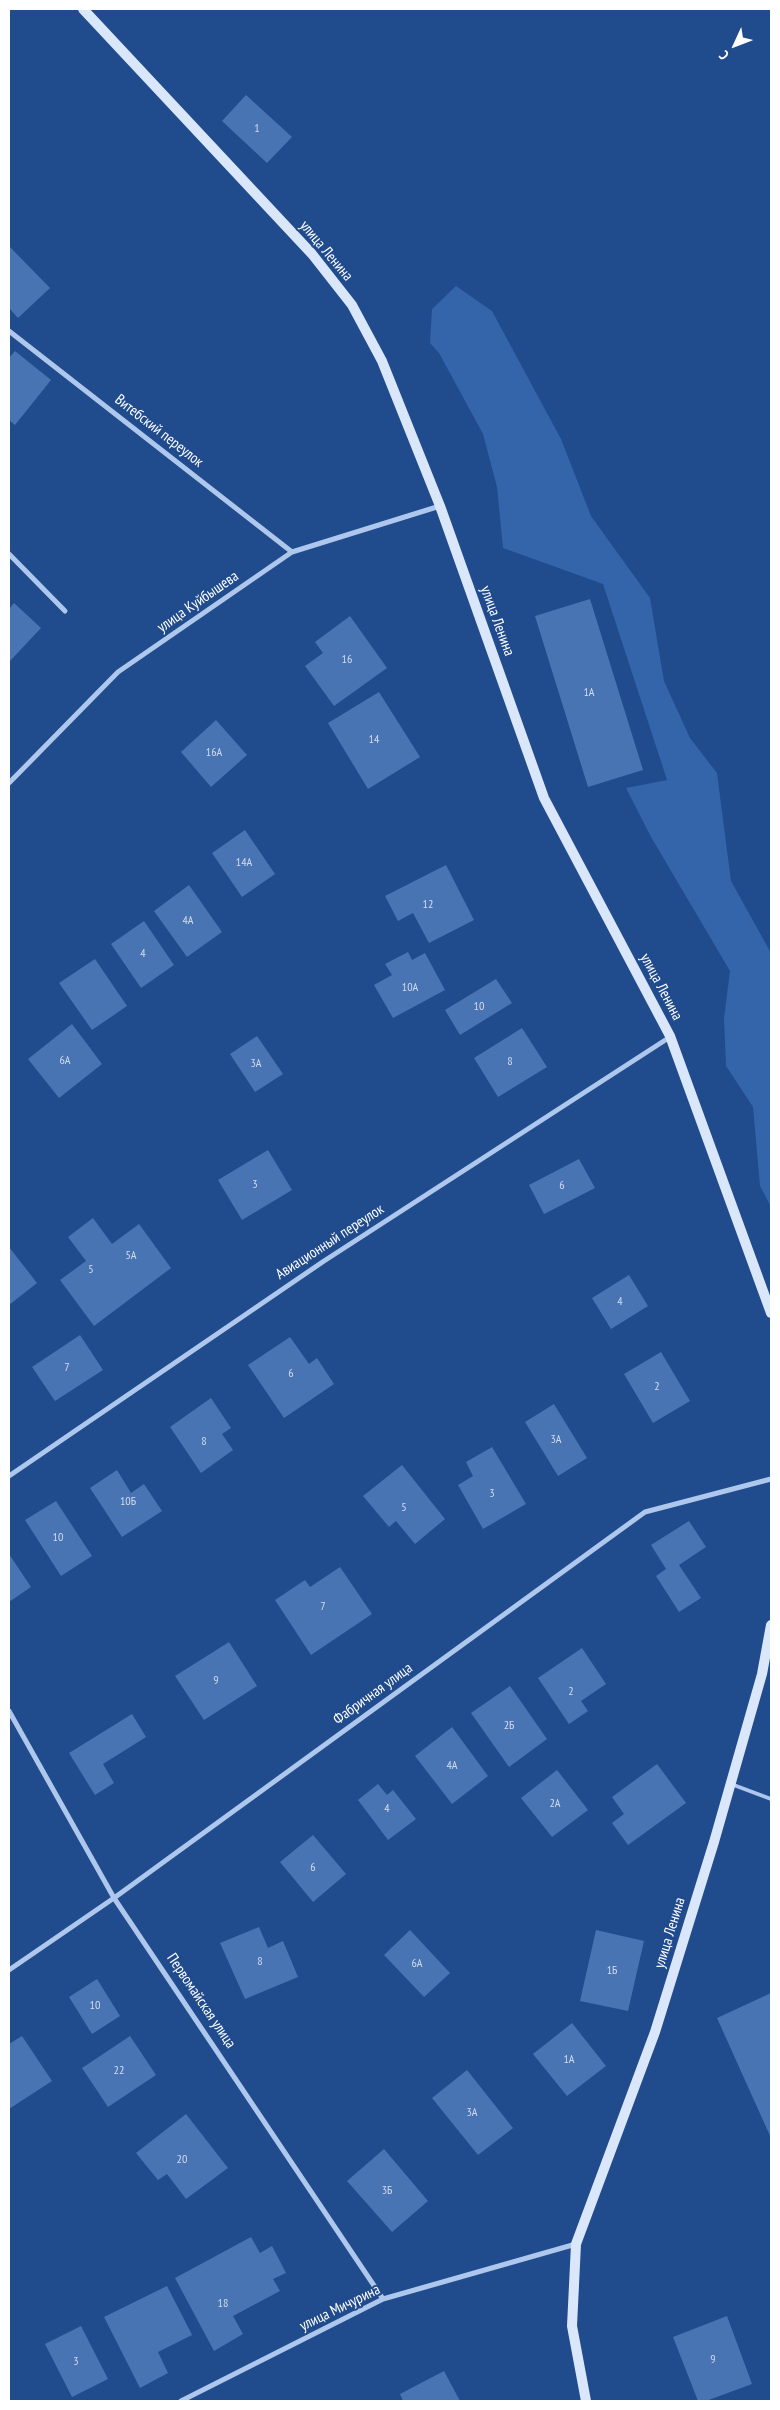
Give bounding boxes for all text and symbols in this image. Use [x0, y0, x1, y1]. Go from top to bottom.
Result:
north arrow [710, 20, 760, 70]
text: С [715, 47, 733, 64]
house number: 1 [254, 122, 260, 136]
street label: улица Ленина [296, 217, 356, 285]
street label: Витебский переулок [111, 391, 207, 471]
street label: улица Куйбышева [154, 567, 242, 637]
street label: улица Ленина [476, 583, 518, 659]
house number: 16 [342, 653, 352, 667]
house number: 1А [583, 686, 595, 700]
house number: 14 [369, 733, 379, 747]
house number: 16А [206, 746, 222, 760]
house number: 14А [236, 856, 252, 870]
house number: 12 [423, 898, 433, 912]
house number: 4А [182, 914, 194, 928]
house number: 4 [140, 947, 146, 961]
street label: улица Ленина [636, 950, 686, 1024]
house number: 10А [402, 981, 418, 995]
house number: 10 [474, 1000, 484, 1014]
house number: 6А [59, 1054, 71, 1068]
house number: 8 [507, 1055, 513, 1069]
house number: 3А [250, 1057, 262, 1071]
house number: 3 [252, 1178, 258, 1192]
house number: 6 [559, 1179, 565, 1193]
street label: Авиационный переулок [273, 1200, 387, 1284]
house number: 5А [125, 1249, 137, 1263]
house number: 5 [88, 1263, 94, 1277]
house number: 4 [617, 1295, 623, 1309]
house number: 7 [64, 1361, 70, 1375]
house number: 6 [288, 1367, 294, 1381]
house number: 2 [654, 1380, 660, 1394]
house number: 3А [550, 1433, 562, 1447]
house number: 8 [201, 1435, 207, 1449]
house number: 3 [489, 1487, 495, 1501]
house number: 10Б [120, 1495, 136, 1509]
house number: 5 [401, 1501, 407, 1515]
house number: 10 [53, 1531, 63, 1545]
house number: 7 [320, 1600, 326, 1614]
street label: Фабричная улица [330, 1659, 416, 1729]
house number: 9 [213, 1674, 219, 1688]
house number: 2 [568, 1685, 574, 1699]
house number: 2Б [504, 1719, 514, 1733]
house number: 4А [446, 1759, 458, 1773]
house number: 2А [549, 1797, 561, 1811]
house number: 4 [384, 1802, 390, 1816]
house number: 6 [310, 1861, 316, 1875]
street label: улица Ленина [651, 1895, 689, 1971]
street label: Первомайская улица [163, 1950, 239, 2052]
house number: 8 [257, 1955, 263, 1969]
house number: 6А [411, 1957, 423, 1971]
house number: 1Б [607, 1964, 617, 1978]
house number: 10 [90, 1999, 100, 2013]
house number: 1А [563, 2053, 575, 2067]
house number: 22 [114, 2064, 124, 2078]
house number: 3А [466, 2106, 478, 2120]
house number: 20 [177, 2153, 187, 2167]
house number: 3Б [382, 2184, 392, 2198]
street label: улица Мичурина [297, 2281, 383, 2335]
house number: 18 [218, 2297, 228, 2311]
house number: 9 [710, 2353, 716, 2367]
house number: 3 [73, 2355, 79, 2369]

